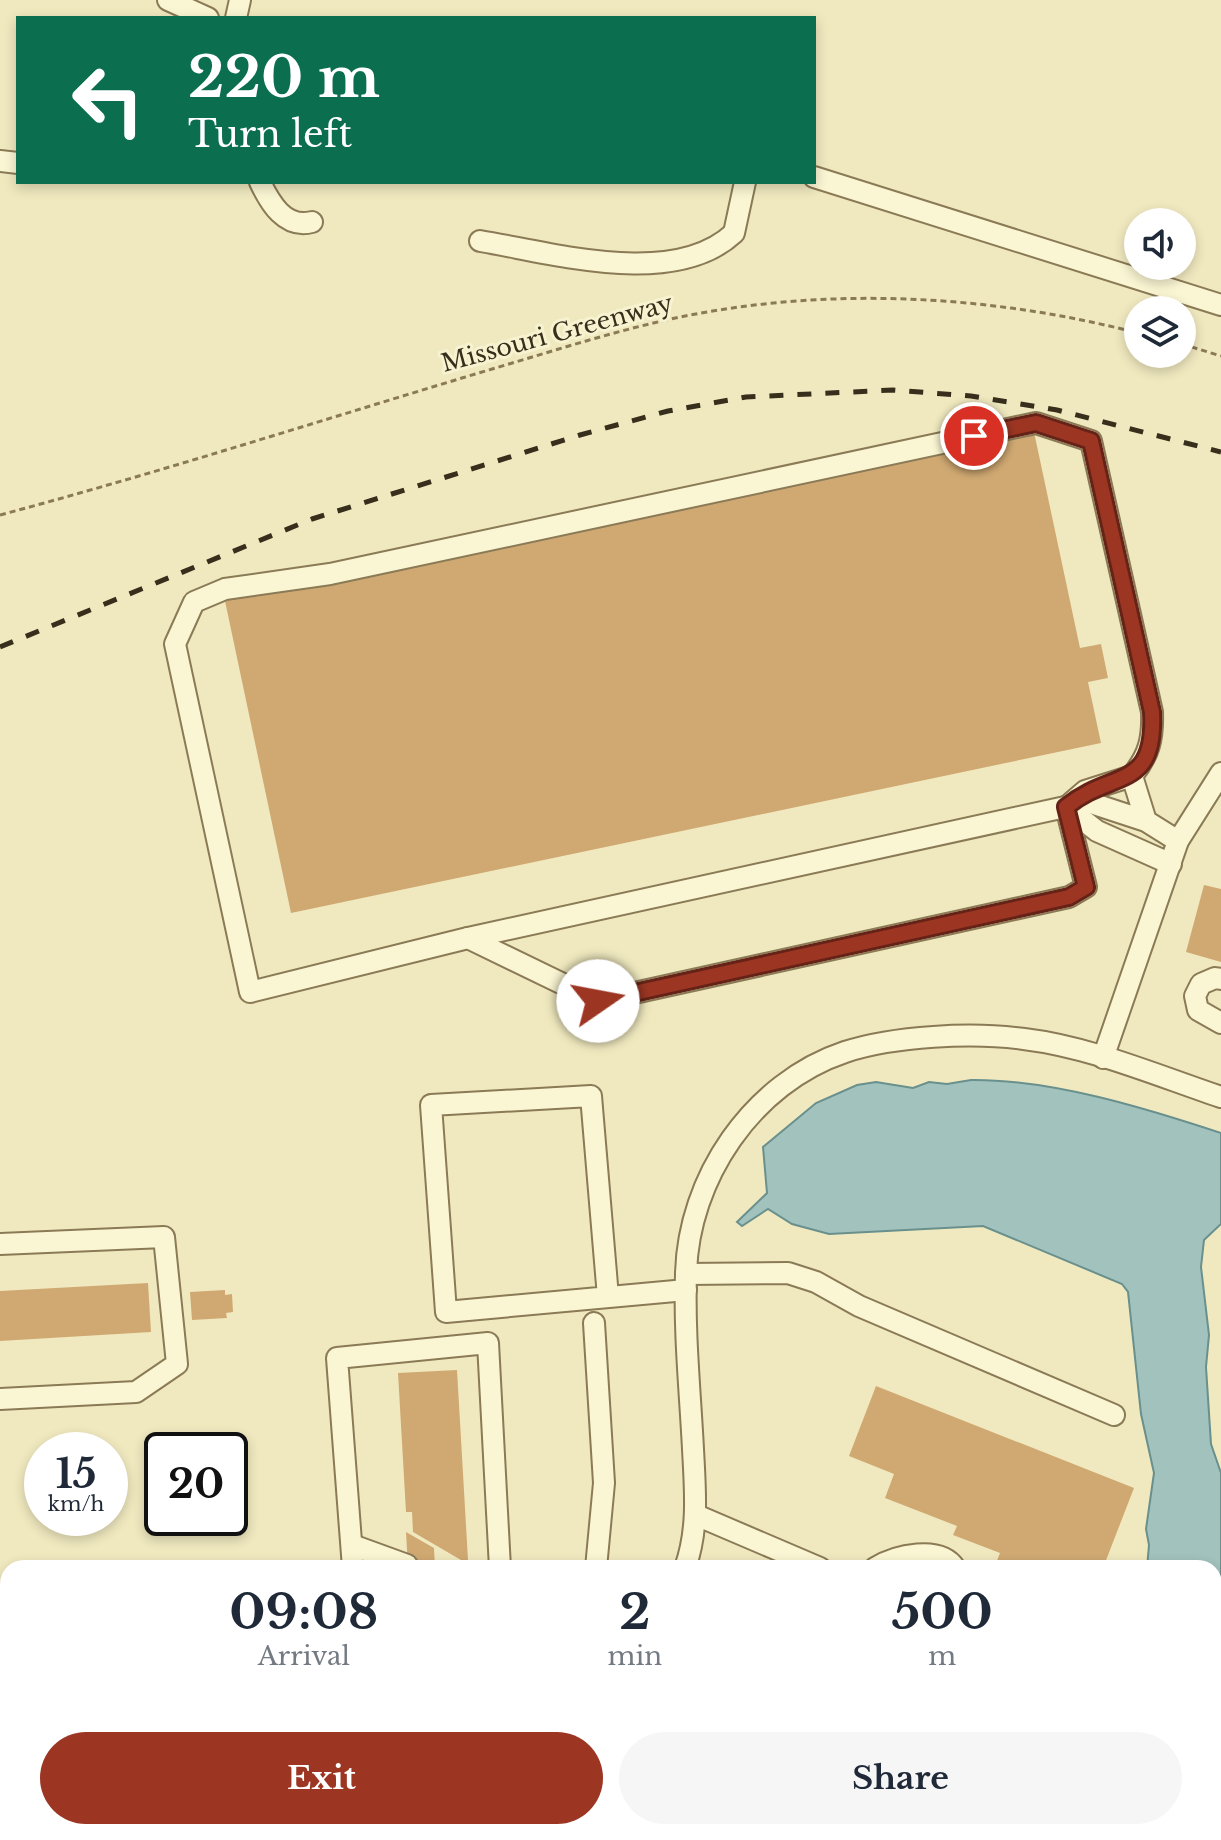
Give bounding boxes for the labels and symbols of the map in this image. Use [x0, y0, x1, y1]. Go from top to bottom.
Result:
street label: Missouri Greenway [438, 288, 677, 378]
pin [940, 402, 1008, 470]
position arrow [556, 959, 640, 1043]
speed limit sign: 20 [144, 1432, 248, 1536]

